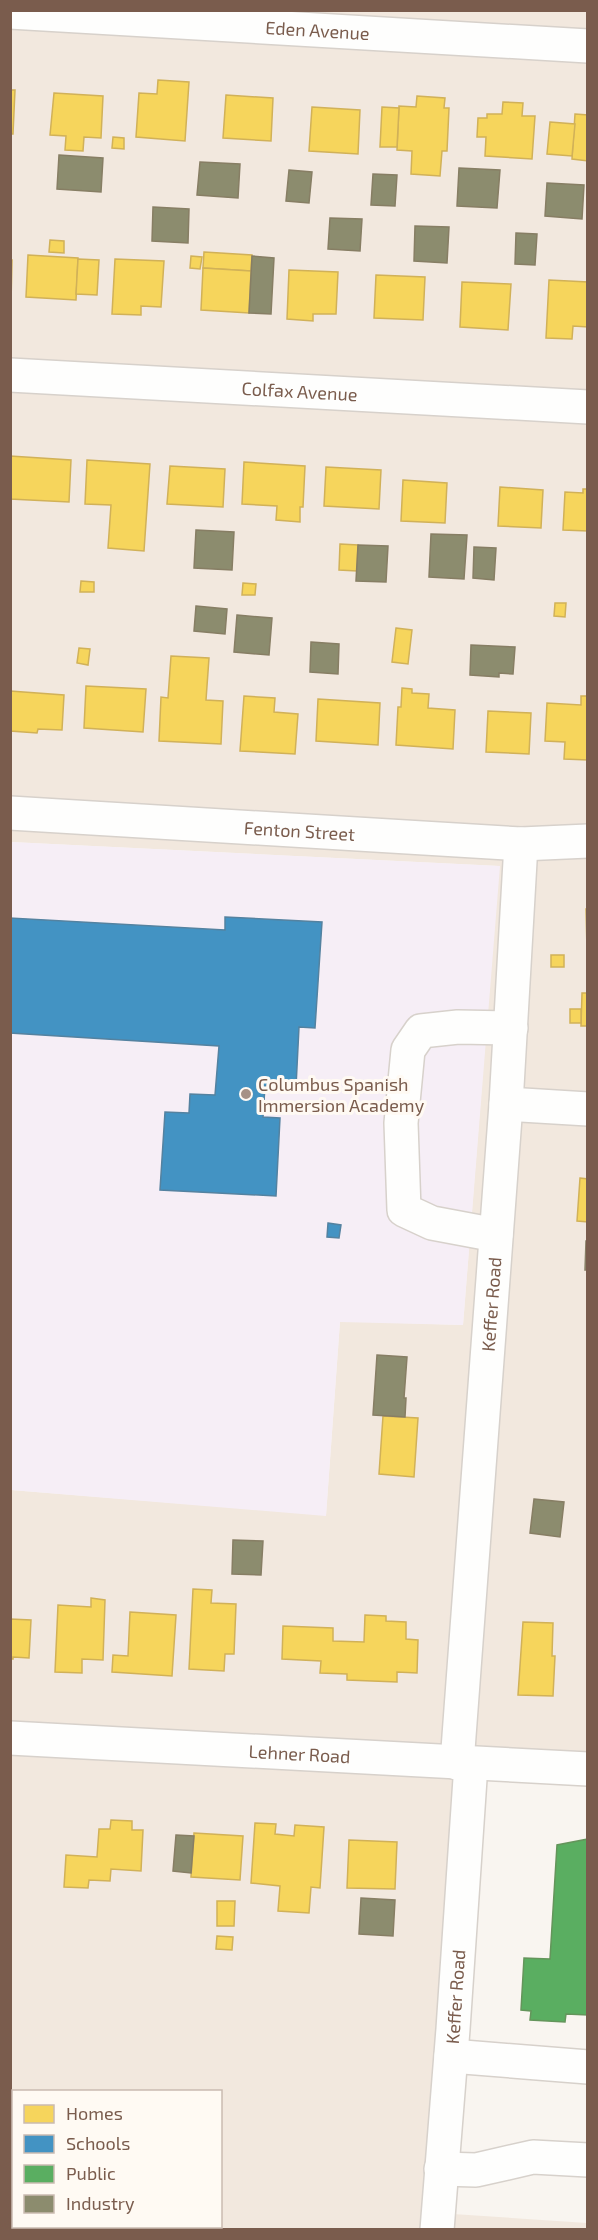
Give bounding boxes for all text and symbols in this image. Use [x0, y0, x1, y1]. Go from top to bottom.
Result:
street label: Eden Avenue [265, 16, 370, 44]
street label: Colfax Avenue [241, 377, 358, 405]
street label: Fenton Street [243, 816, 356, 845]
place label: Columbus Spanish Immersion Academy [258, 1073, 425, 1116]
marker: Columbus Spanish Immersion Academy [239, 1087, 253, 1101]
street label: Keffer Road [477, 1256, 506, 1352]
street label: Lehner Road [248, 1740, 351, 1767]
street label: Keffer Road [441, 1949, 469, 2045]
legend [12, 2090, 222, 2228]
text: Homes [66, 2102, 123, 2124]
text: Schools [66, 2132, 130, 2154]
text: Public [66, 2162, 116, 2184]
text: Industry [66, 2192, 135, 2214]

